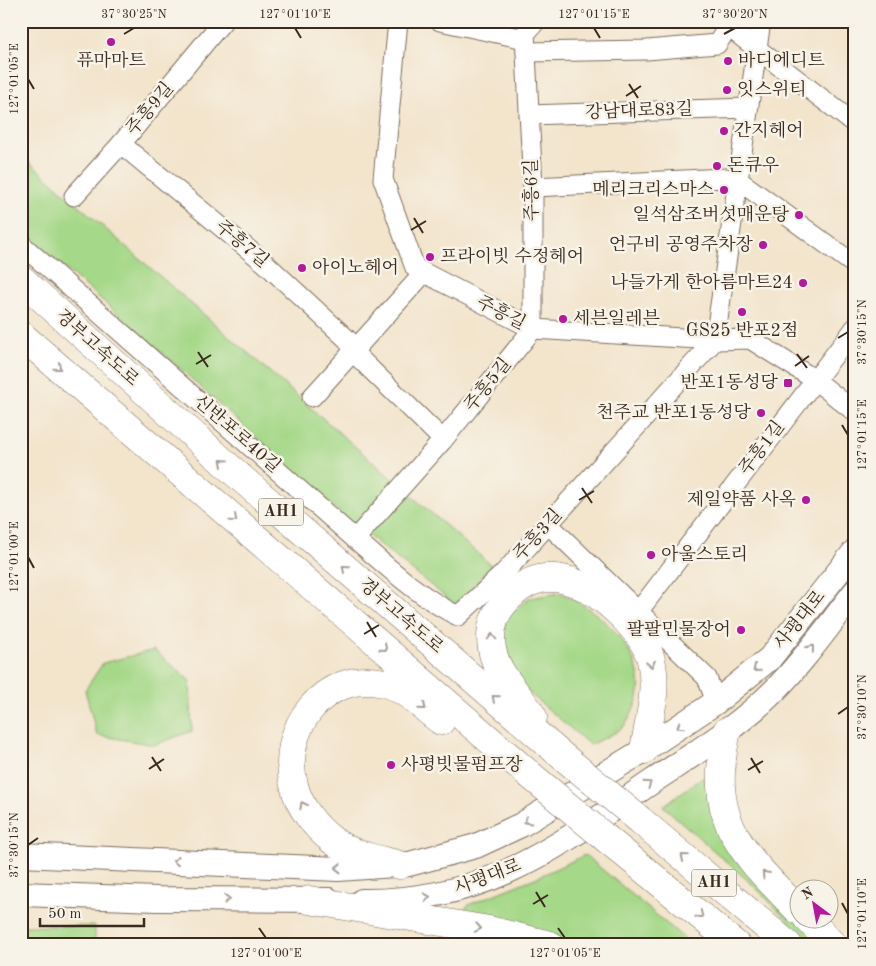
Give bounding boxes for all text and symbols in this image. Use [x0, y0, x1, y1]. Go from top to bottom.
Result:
text: 37°30'25"N [101, 8, 167, 21]
text: 127°01'15"E [558, 8, 630, 21]
text: 127°01'10"E [259, 9, 331, 21]
text: 37°30'20"N [702, 9, 768, 21]
marker: 퓨마마트 [105, 36, 117, 48]
text: 127°01'05"E [8, 43, 21, 115]
place label: 퓨마마트 [76, 51, 146, 70]
place label: 바디에디트 [738, 51, 826, 70]
marker: 바디에디트 [722, 55, 734, 67]
street label: 주흥9길 [121, 78, 177, 139]
place label: 잇스위티 [737, 80, 807, 99]
marker: 잇스위티 [721, 84, 733, 96]
street label: 강남대로83길 [585, 99, 693, 122]
place label: 간지헤어 [734, 121, 804, 140]
marker: 간지헤어 [718, 125, 730, 137]
place label: 돈큐우 [727, 156, 779, 175]
street label: 주흥6길 [520, 159, 542, 221]
marker: 돈큐우 [711, 160, 723, 172]
place label: 메리크리스마스 [592, 180, 715, 199]
marker: 메리크리스마스 [718, 184, 730, 196]
place label: 일석삼조버섯매운탕 [633, 205, 790, 224]
marker: 일석삼조버섯매운탕 [793, 209, 805, 221]
street label: 주흥7길 [212, 215, 273, 271]
place label: 언구비 공영주차장 [609, 234, 754, 254]
marker: 언구비 공영주차장 [757, 239, 769, 251]
place label: 프라이빗 수정헤어 [440, 247, 584, 266]
marker: 프라이빗 수정헤어 [424, 251, 436, 263]
place label: 아이노헤어 [312, 258, 399, 277]
marker: 아이노헤어 [296, 262, 308, 274]
place label: 나들가게 한아름마트24 [611, 273, 793, 292]
marker: 나들가게 한아름마트24 [797, 277, 809, 289]
street label: 주흥길 [474, 291, 529, 333]
text: 37°30'15"N [856, 299, 869, 365]
street label: 경부고속도로 [52, 305, 143, 390]
marker: GS25 반포2점 [736, 306, 748, 318]
place label: 세븐일레븐 [573, 308, 661, 328]
marker: 세븐일레븐 [557, 313, 569, 325]
place label: GS25 반포2점 [686, 321, 798, 340]
street label: 주흥5길 [460, 354, 515, 415]
one-way arrow [53, 361, 62, 370]
place label: 반포1동성당 [681, 373, 779, 392]
marker: 반포1동성당 [782, 377, 794, 389]
street label: 신반포로40길 [190, 391, 284, 476]
text: 127°01'15"E [856, 399, 869, 471]
place label: 천주교 반포1동성당 [596, 403, 752, 422]
marker: 천주교 반포1동성당 [755, 407, 767, 419]
street label: 주흥1길 [734, 416, 788, 478]
one-way arrow [219, 458, 228, 467]
place label: 제일약품 사옥 [687, 489, 797, 509]
marker: 제일약품 사옥 [800, 494, 812, 506]
road number: AH1 [258, 498, 304, 526]
street label: 주흥3길 [509, 504, 566, 564]
one-way arrow [229, 513, 238, 522]
text: 127°01'00"E [9, 521, 21, 593]
place label: 아울스토리 [661, 545, 748, 564]
marker: 아울스토리 [645, 549, 657, 561]
one-way arrow [342, 565, 351, 574]
street label: 경부고속도로 [356, 573, 448, 657]
street label: 사평대로 [770, 587, 829, 653]
place label: 팔팔민물장어 [627, 620, 731, 639]
marker: 팔팔민물장어 [735, 624, 747, 636]
one-way arrow [487, 633, 497, 640]
one-way arrow [378, 642, 387, 651]
one-way arrow [805, 645, 814, 654]
one-way arrow [646, 660, 656, 668]
one-way arrow [753, 663, 762, 671]
text: 37°30'10"N [857, 674, 869, 740]
one-way arrow [491, 694, 500, 703]
one-way arrow [418, 701, 427, 710]
one-way arrow [676, 720, 686, 729]
place label: 사평빗물펌프장 [401, 755, 523, 774]
marker: 사평빗물펌프장 [385, 759, 397, 771]
one-way arrow [643, 781, 652, 791]
one-way arrow [299, 802, 309, 811]
text: 37°30'15"N [8, 812, 21, 878]
one-way arrow [524, 815, 533, 825]
one-way arrow [680, 853, 689, 862]
street label: 사평대로 [452, 855, 524, 898]
one-way arrow [172, 856, 180, 867]
one-way arrow [334, 863, 342, 873]
road number: AH1 [692, 870, 736, 896]
one-way arrow [762, 871, 771, 880]
north arrow [788, 878, 838, 928]
text: 127°01'10"E [857, 878, 869, 950]
text: N [799, 885, 816, 903]
one-way arrow [424, 892, 432, 903]
one-way arrow [224, 894, 232, 904]
scale bar [40, 896, 144, 928]
text: 50 m [48, 907, 82, 922]
one-way arrow [694, 910, 703, 918]
one-way arrow [473, 922, 482, 932]
text: 127°01'05"E [529, 947, 601, 960]
text: 127°01'00"E [230, 948, 302, 960]

